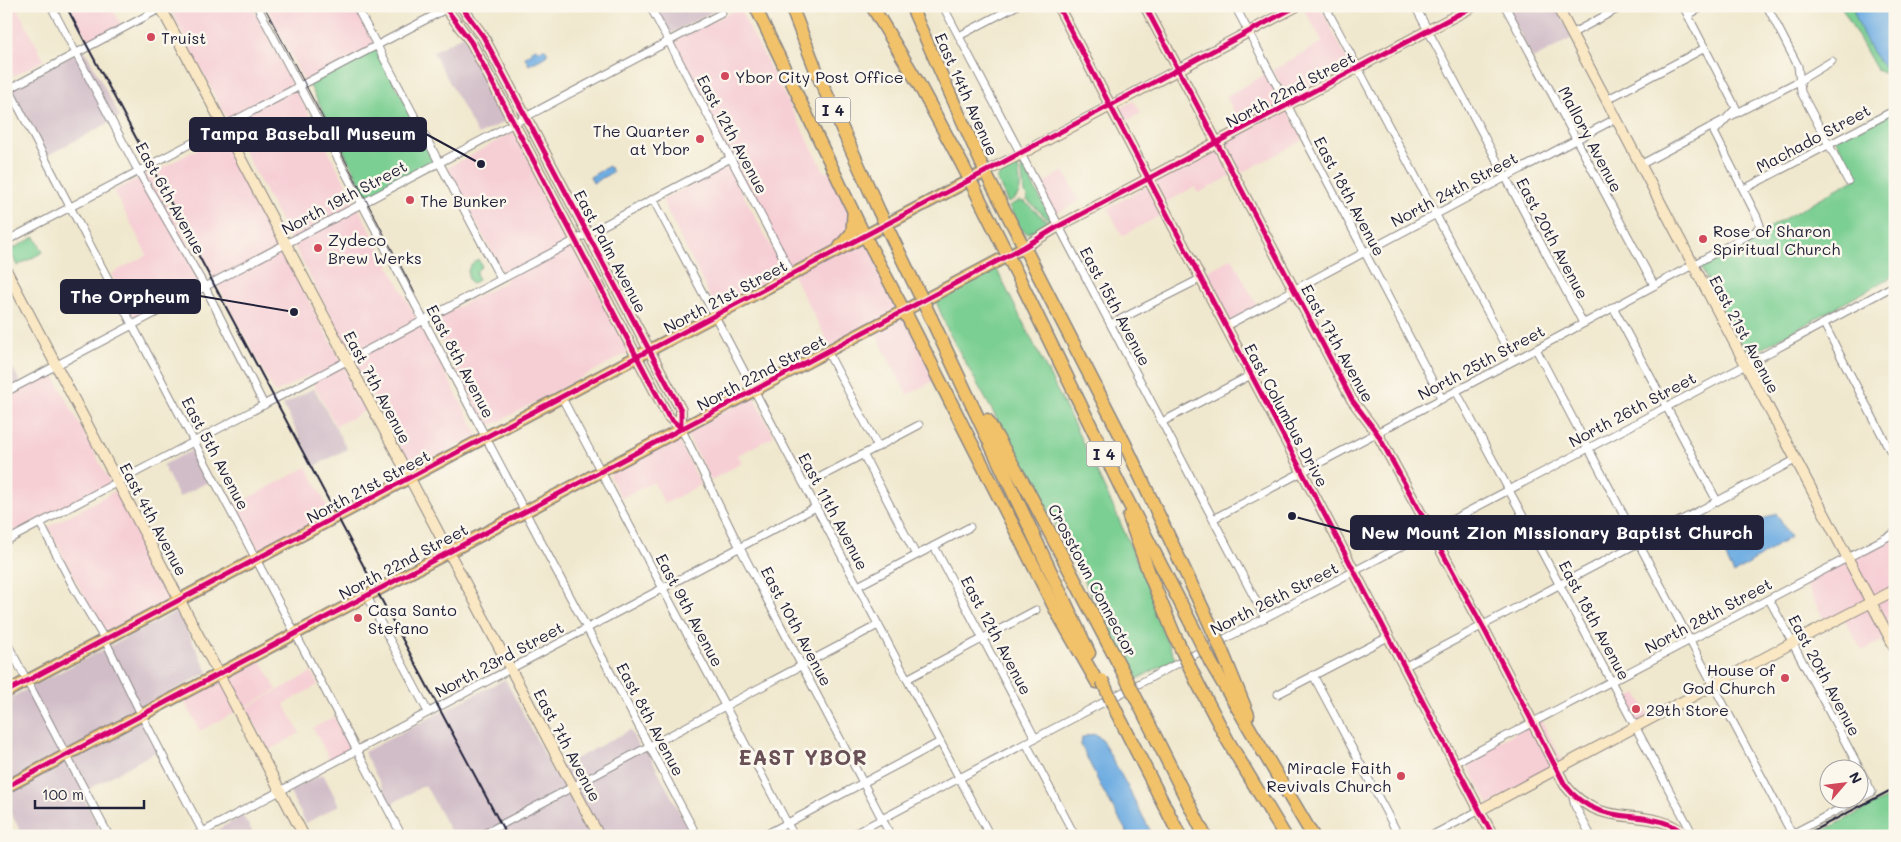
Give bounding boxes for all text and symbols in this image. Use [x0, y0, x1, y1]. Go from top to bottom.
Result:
place label: Truist [161, 27, 206, 48]
street label: East 14th Avenue [931, 29, 1003, 159]
marker: Truist [145, 31, 157, 43]
street label: North 22nd Street [1222, 46, 1358, 132]
place label: Ybor City Post Office [735, 66, 904, 87]
marker: Ybor City Post Office [719, 70, 731, 82]
street label: East 12th Avenue [693, 71, 773, 197]
street label: Mallory Avenue [1554, 82, 1628, 196]
road number: I 4 [816, 98, 850, 122]
street label: Machado Street [1752, 99, 1874, 177]
callout: Tampa Baseball Museum [190, 118, 426, 151]
place label: The Quarter at Ybor [593, 120, 690, 159]
text: Tampa Baseball Museum [200, 121, 416, 145]
marker: The Quarter at Ybor [694, 133, 706, 145]
street label: East 18th Avenue [1310, 133, 1390, 259]
street label: East 6th Avenue [131, 138, 211, 258]
street label: North 24th Street [1387, 147, 1521, 231]
street label: North 19th Street [278, 155, 410, 239]
street label: East 20th Avenue [1512, 174, 1594, 302]
street label: East Palm Avenue [570, 186, 652, 316]
place label: The Bunker [420, 190, 507, 211]
marker: The Bunker [404, 194, 416, 206]
place label: Rose of Sharon Spiritual Church [1713, 220, 1840, 259]
place label: Zydeco Brew Werks [328, 229, 422, 268]
marker: Rose of Sharon Spiritual Church [1697, 233, 1709, 245]
marker: Zydeco Brew Werks [312, 242, 324, 254]
street label: East 15th Avenue [1076, 243, 1156, 369]
street label: North 21st Street [659, 254, 791, 338]
street label: East 21st Avenue [1705, 271, 1785, 397]
callout: The Orpheum [61, 280, 200, 313]
street label: East 17th Avenue [1297, 280, 1379, 406]
text: The Orpheum [70, 284, 190, 308]
street label: East 8th Avenue [422, 301, 500, 421]
street label: North 25th Street [1414, 320, 1548, 404]
street label: East 7th Avenue [340, 327, 416, 447]
street label: North 22nd Street [693, 329, 829, 415]
street label: East Columbus Drive [1240, 340, 1334, 490]
street label: North 26th Street [1565, 367, 1699, 451]
street label: East 5th Avenue [177, 393, 255, 513]
road number: I 4 [1086, 442, 1122, 466]
street label: North 21st Street [302, 444, 434, 528]
street label: East 11th Avenue [794, 449, 874, 573]
street label: East 4th Avenue [115, 459, 193, 579]
street label: Crosstown Connector [1044, 500, 1142, 660]
callout: New Mount Zion Missionary Baptist Church [1351, 516, 1763, 549]
street label: North 22nd Street [335, 518, 471, 604]
text: New Mount Zion Missionary Baptist Church [1361, 520, 1753, 544]
street label: East 9th Avenue [651, 550, 729, 670]
street label: North 26th Street [1206, 557, 1342, 639]
street label: East 18th Avenue [1555, 557, 1635, 683]
street label: East 10th Avenue [757, 563, 837, 689]
street label: East 12th Avenue [957, 572, 1037, 698]
street label: North 28th Street [1641, 573, 1775, 657]
place label: Casa Santo Stefano [368, 599, 457, 638]
street label: East 20th Avenue [1784, 611, 1866, 739]
marker: Casa Santo Stefano [352, 612, 364, 624]
street label: North 23rd Street [431, 616, 567, 702]
street label: East 8th Avenue [612, 659, 690, 779]
place label: House of God Church [1683, 659, 1776, 698]
marker: House of God Church [1779, 672, 1791, 684]
street label: East 7th Avenue [530, 685, 606, 805]
place label: 29th Store [1646, 699, 1729, 720]
marker: 29th Store [1630, 703, 1642, 715]
district label: EAST YBOR [738, 743, 868, 770]
place label: Miracle Faith Revivals Church [1266, 757, 1391, 796]
north arrow [1818, 760, 1868, 810]
text: N [1845, 769, 1867, 787]
marker: Miracle Faith Revivals Church [1395, 770, 1407, 782]
scale bar [35, 777, 144, 809]
text: 100 m [42, 784, 84, 804]

